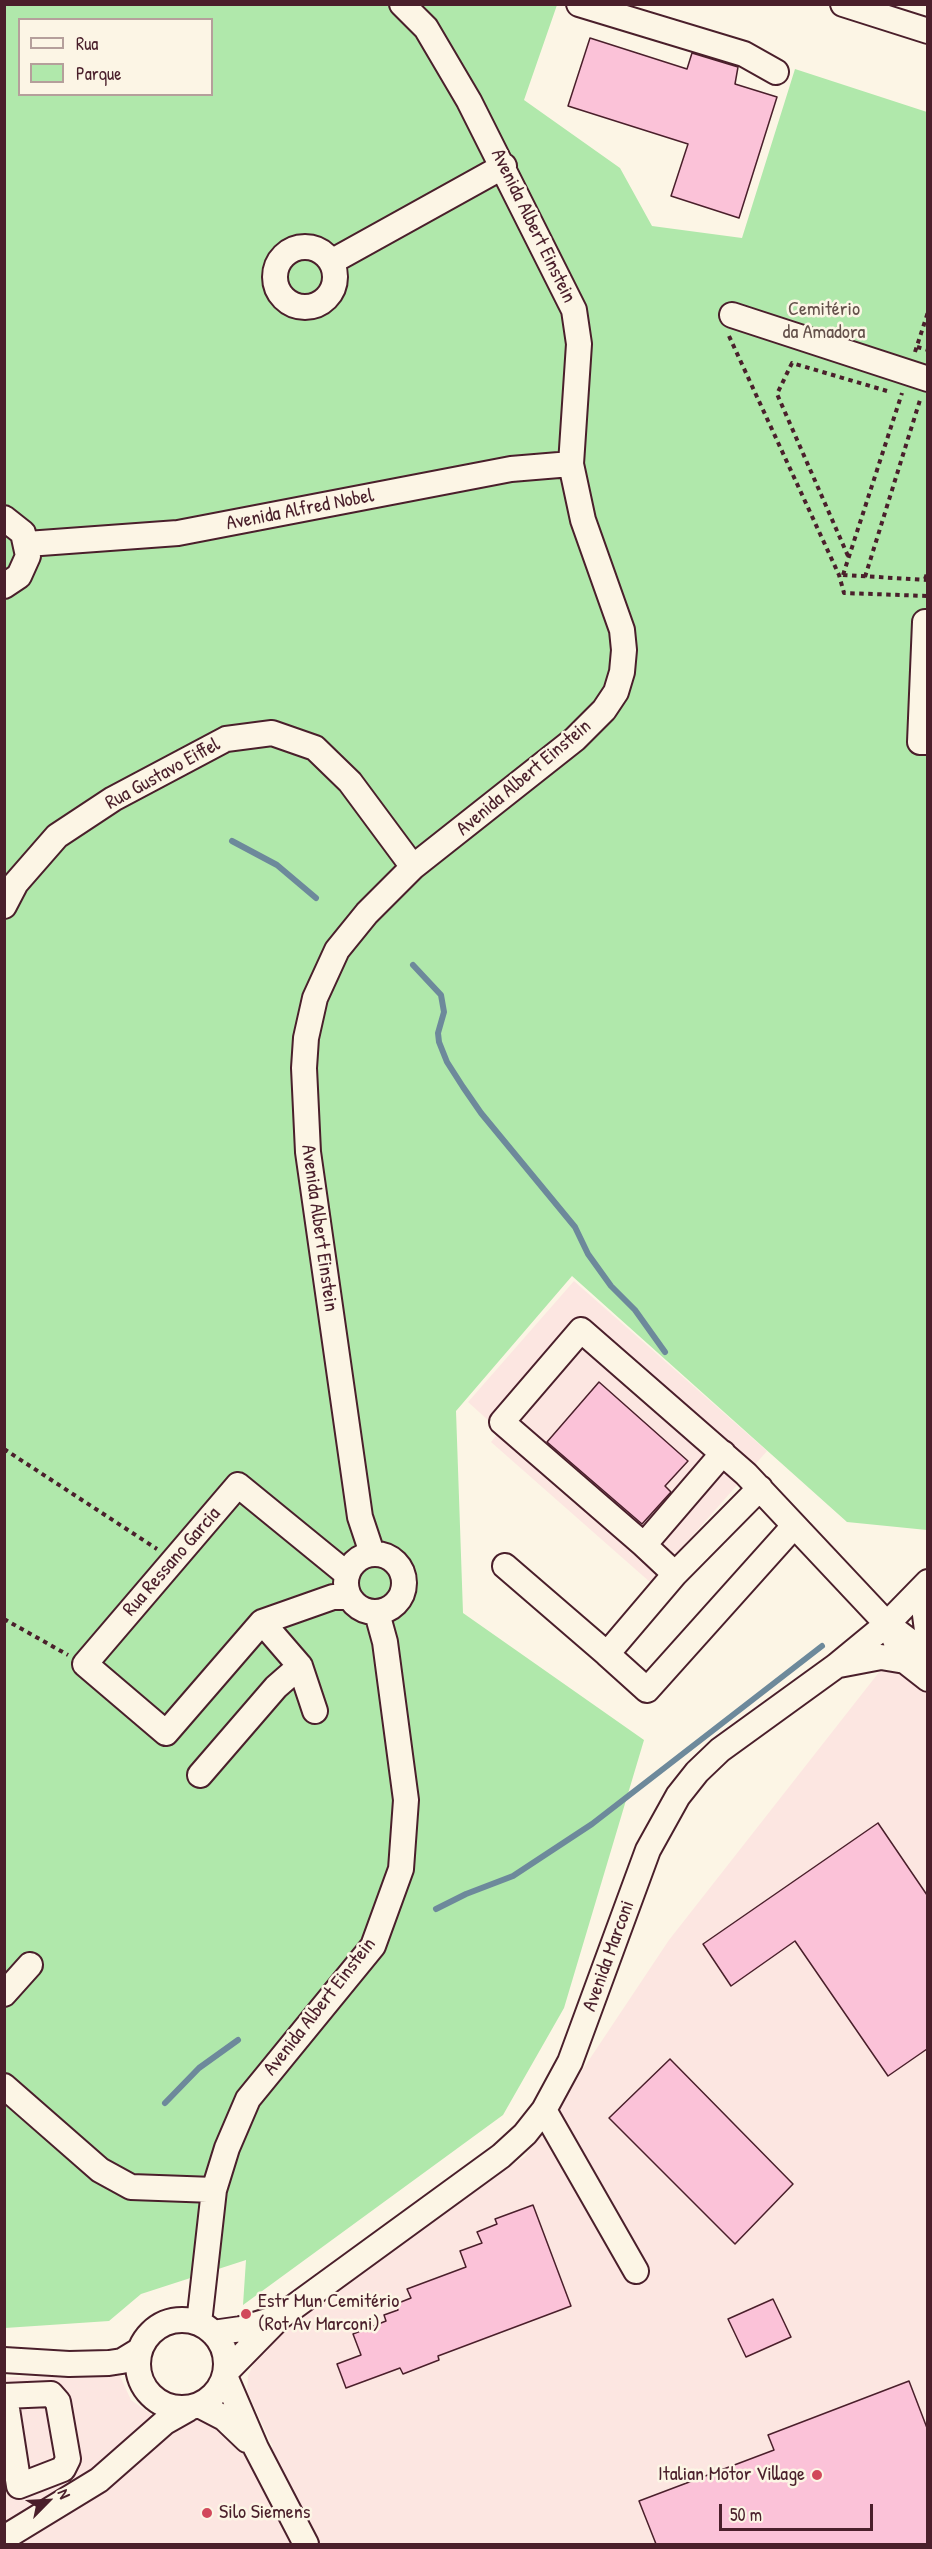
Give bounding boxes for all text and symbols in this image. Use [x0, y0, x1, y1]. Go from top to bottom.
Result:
legend [18, 18, 213, 96]
text: Rua [76, 31, 98, 56]
text: Parque [76, 61, 121, 86]
street label: Avenida Albert Einstein [485, 145, 581, 307]
park label: Cemitério da Amadora [783, 298, 865, 345]
street label: Avenida Alfred Nobel [224, 484, 376, 536]
street label: Avenida Albert Einstein [452, 715, 596, 841]
street label: Rua Gustavo Eiffel [102, 733, 224, 815]
street label: Avenida Albert Einstein [295, 1143, 343, 1313]
street label: Rua Ressano Garcia [118, 1503, 226, 1621]
street label: Avenida Marconi [578, 1897, 640, 2015]
street label: Avenida Albert Einstein [259, 1933, 381, 2081]
place label: Estr Mun Cemitério (Rot Av Marconi) [258, 2290, 399, 2337]
marker: Estr Mun Cemitério (Rot Av Marconi) [239, 2307, 253, 2321]
place label: Italian Motor Village [658, 2463, 805, 2487]
marker: Italian Motor Village [810, 2468, 824, 2482]
north arrow [18, 2471, 78, 2531]
text: N [53, 2485, 76, 2502]
scale bar [722, 2492, 876, 2530]
place label: Silo Siemens [219, 2501, 311, 2525]
text: 50 m [730, 2502, 762, 2527]
marker: Silo Siemens [200, 2506, 214, 2520]

